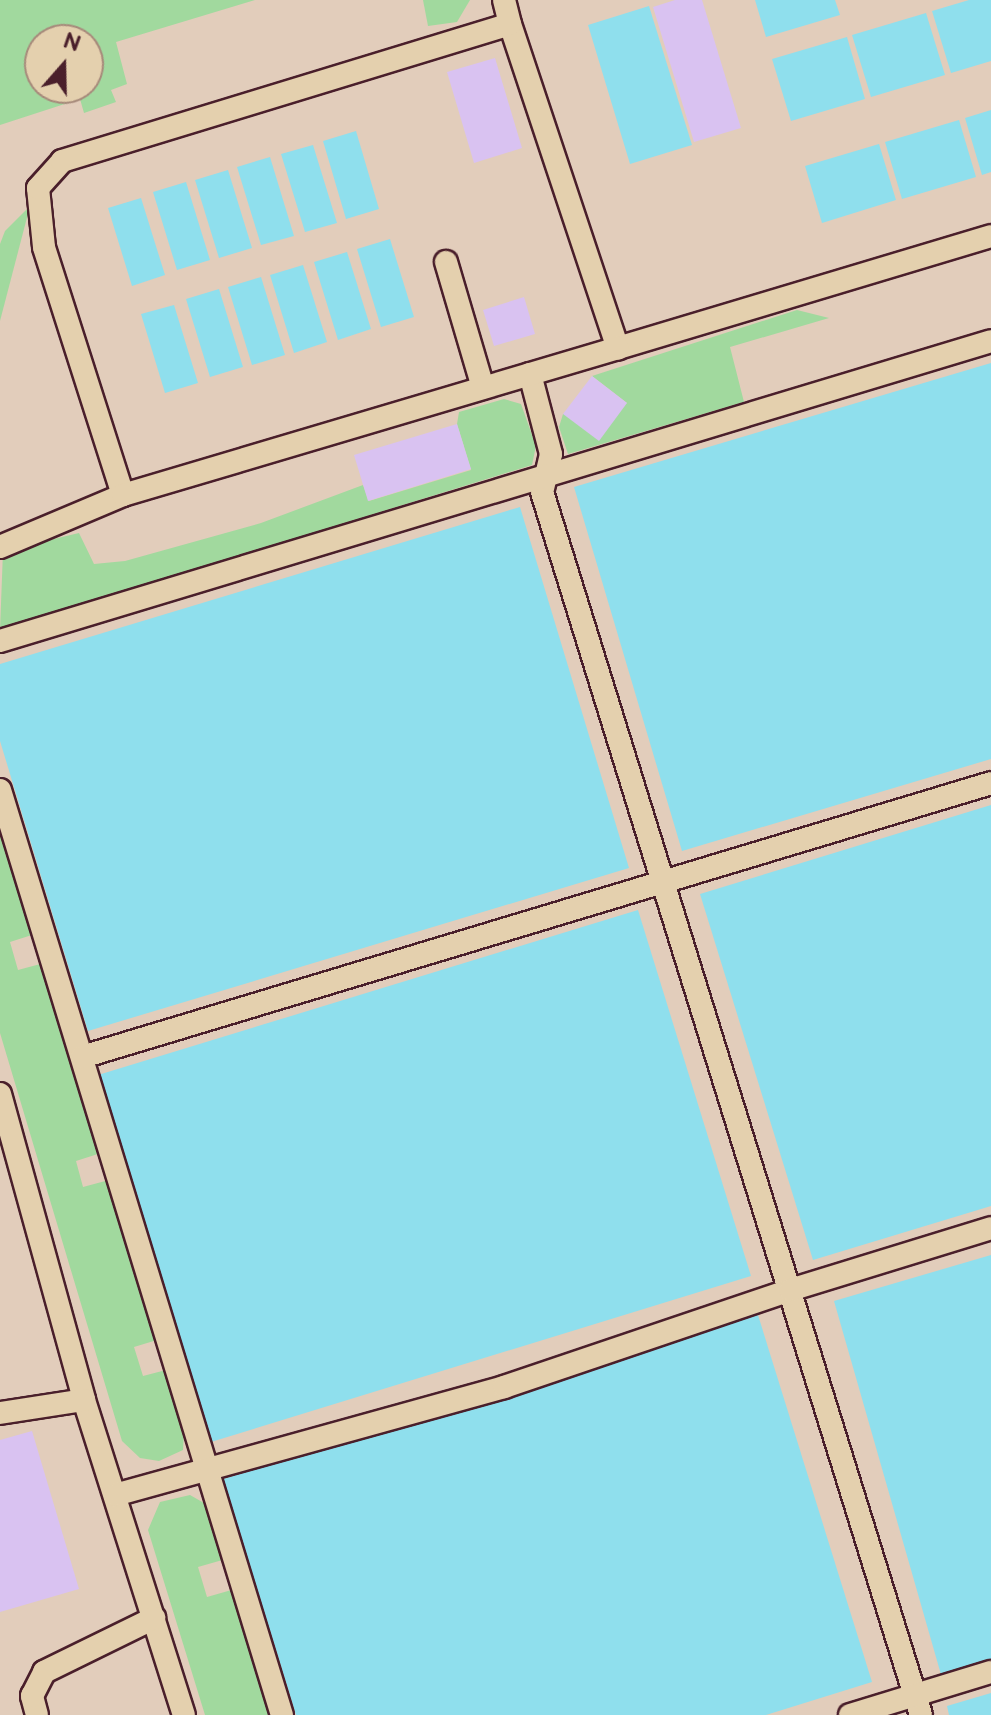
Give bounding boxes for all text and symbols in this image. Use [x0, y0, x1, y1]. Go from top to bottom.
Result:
north arrow [24, 24, 104, 104]
text: N [59, 27, 84, 58]

